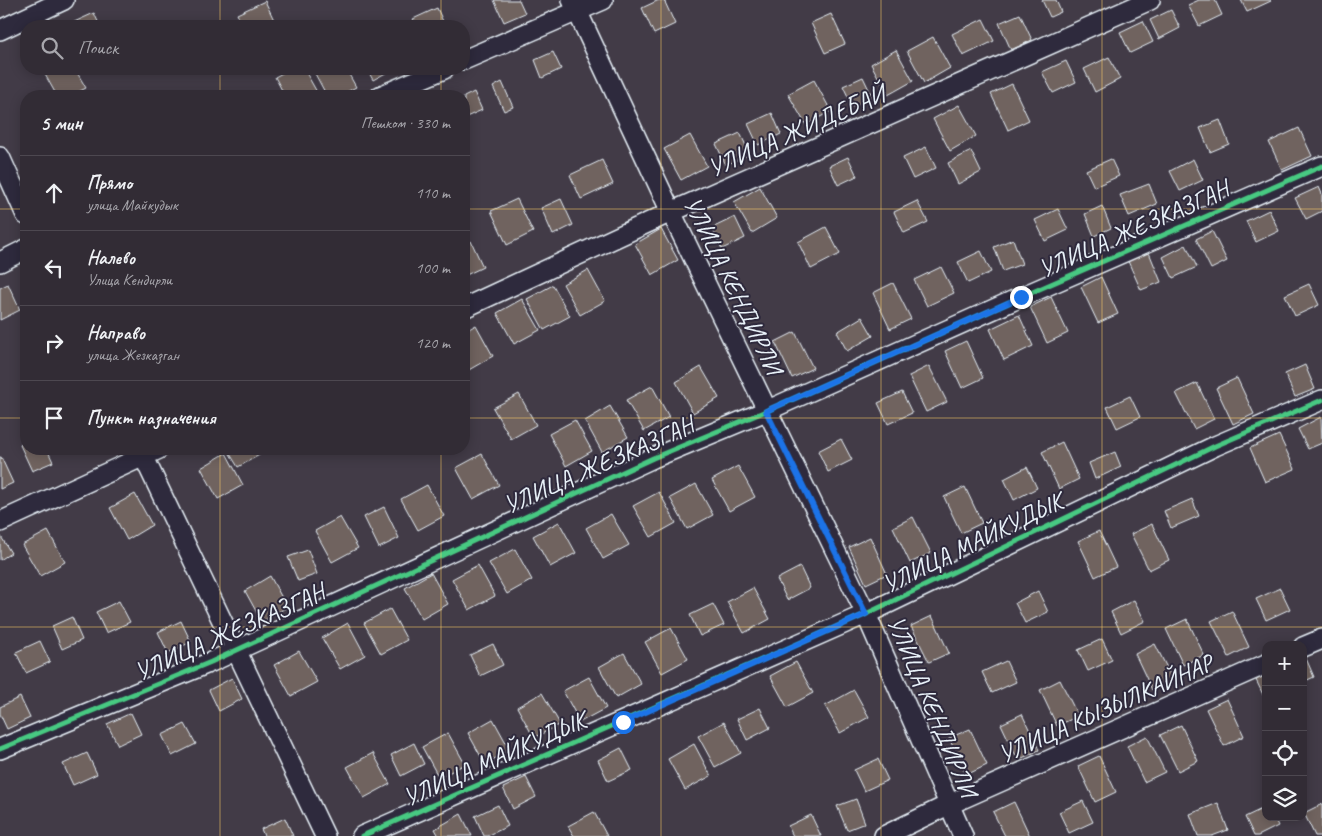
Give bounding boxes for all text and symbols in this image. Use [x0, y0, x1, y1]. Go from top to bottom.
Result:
search box [20, 20, 470, 75]
icon: search [38, 34, 66, 62]
text: Поиск [78, 36, 118, 60]
street label: УЛИЦА ЖИДЕБАЙ [703, 76, 894, 184]
text: 5 мин [40, 110, 82, 136]
text: Пешком · 330 m [361, 113, 450, 133]
text: Прямо [87, 171, 132, 195]
street label: УЛИЦА ЖЕЗКАЗГАН [1033, 171, 1237, 285]
icon: ahead [40, 179, 68, 207]
text: 110 m [416, 183, 450, 203]
street label: УЛИЦА КЕНДИРЛИ [676, 192, 792, 383]
text: улица Майкудык [87, 195, 178, 215]
text: Налево [87, 246, 135, 270]
icon: left [40, 254, 68, 282]
text: 100 m [416, 258, 450, 278]
text: Улица Кендирли [87, 270, 172, 290]
route end [1010, 286, 1033, 309]
text: Направо [87, 321, 145, 345]
icon: right [40, 329, 68, 357]
text: 120 m [416, 333, 450, 353]
text: улица Жезказган [87, 345, 179, 365]
icon: arrive [40, 404, 68, 432]
text: Пункт назначения [87, 406, 216, 430]
street label: УЛИЦА ЖЕЗКАЗГАН [498, 407, 702, 521]
street label: УЛИЦА МАЙКУДЫК [877, 483, 1072, 600]
street label: УЛИЦА ЖЕЗКАЗГАН [129, 574, 333, 688]
street label: УЛИЦА КЕНДИРЛИ [880, 611, 986, 805]
map controls [1262, 641, 1307, 821]
button: + [1262, 641, 1307, 686]
street label: УЛИЦА КЫЗЫЛКАЙНАР [993, 646, 1221, 771]
button: − [1262, 686, 1307, 731]
street label: УЛИЦА МАЙКУДЫК [398, 702, 595, 814]
route start [612, 711, 635, 734]
button: locate [1262, 731, 1307, 776]
button: layers [1262, 776, 1307, 821]

